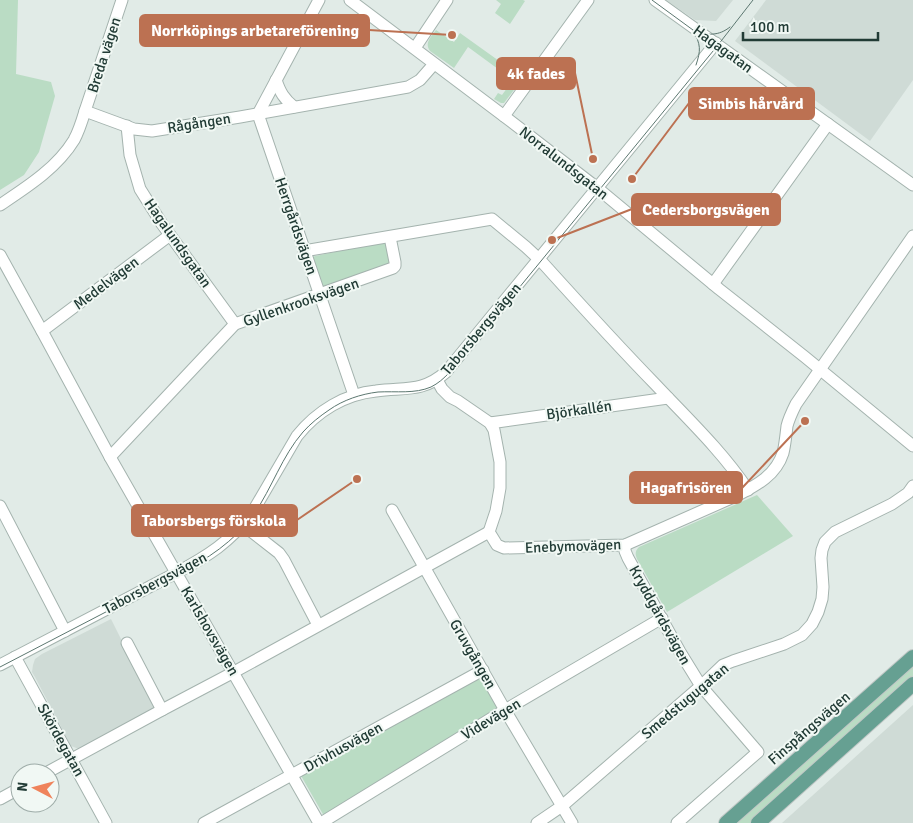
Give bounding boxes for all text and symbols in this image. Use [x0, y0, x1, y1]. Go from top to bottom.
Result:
scale bar [743, 10, 878, 42]
street label: Breda vägen [83, 15, 125, 95]
callout: Norrköpings arbetareförening [140, 15, 369, 46]
text: 100 m [750, 18, 790, 36]
text: Norrköpings arbetareförening [151, 21, 360, 41]
street label: Hagagatan [690, 21, 756, 77]
callout: 4k fades [497, 58, 575, 89]
text: 4k fades [507, 64, 565, 84]
callout: Simbis hårvård [689, 88, 814, 119]
text: Simbis hårvård [698, 94, 804, 114]
street label: Rågången [166, 109, 232, 137]
street label: Norralundsgatan [516, 123, 612, 203]
street label: Herrgårdsvägen [271, 175, 321, 277]
callout: Cedersborgsvägen [632, 194, 780, 225]
street label: Hagalundsgatan [141, 195, 215, 291]
text: Cedersborgsvägen [642, 200, 770, 220]
street label: Medelvägen [70, 253, 142, 313]
street label: Gyllenkrooksvägen [241, 274, 361, 330]
street label: Taborsbergsvägen [437, 279, 525, 379]
street label: Björkallén [545, 397, 613, 423]
callout: Hagafrisören [630, 472, 742, 503]
text: Hagafrisören [640, 478, 732, 498]
callout: Taborsbergs förskola [132, 505, 297, 536]
text: Taborsbergs förskola [142, 511, 286, 531]
street label: Enebymovägen [524, 535, 622, 557]
street label: Taborsbergsvägen [100, 548, 210, 618]
street label: Kryddgårdsvägen [625, 562, 695, 668]
street label: Karlshovsvägen [177, 583, 243, 679]
street label: Gruvgången [446, 616, 500, 692]
street label: Smedstugugatan [638, 659, 732, 743]
street label: Finspångsvägen [764, 687, 854, 769]
street label: Videvägen [458, 694, 524, 744]
street label: Skördegatan [34, 700, 88, 780]
street label: Drivhusvägen [301, 718, 385, 776]
north arrow [10, 763, 60, 813]
text: N [14, 781, 32, 792]

